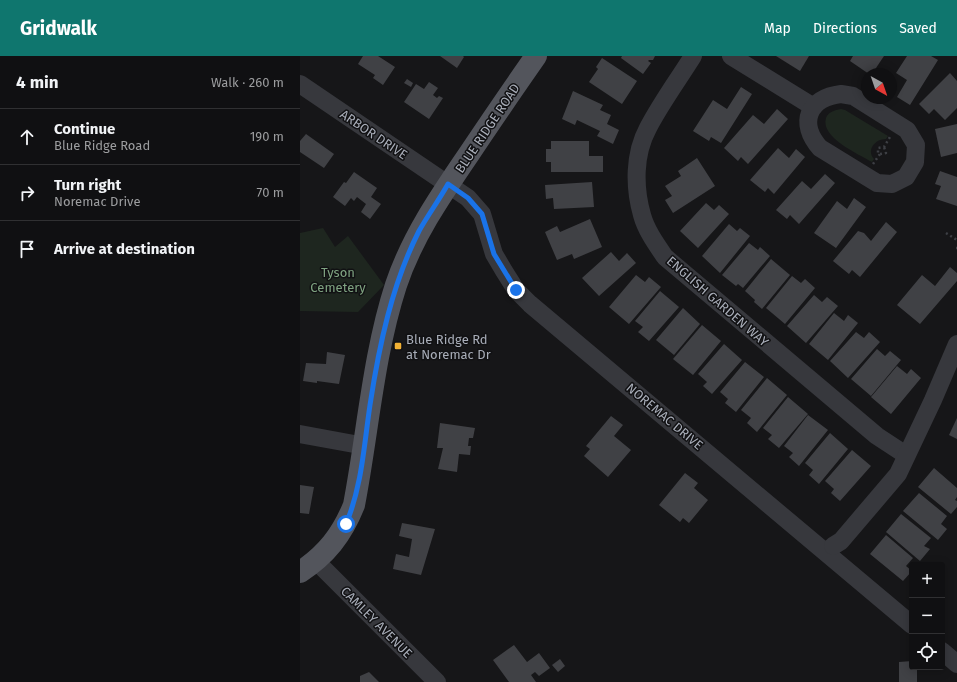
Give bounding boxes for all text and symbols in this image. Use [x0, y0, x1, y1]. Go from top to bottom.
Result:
text: Gridwalk [20, 17, 97, 40]
text: Map [764, 20, 791, 37]
text: Directions [813, 20, 877, 37]
text: Saved [899, 20, 937, 37]
north arrow [861, 68, 897, 104]
text: 4 min [16, 72, 59, 93]
text: Walk · 260 m [211, 75, 284, 90]
street label: BLUE RIDGE ROAD [452, 81, 523, 176]
street label: ARBOR DRIVE [337, 106, 410, 162]
text: Continue [54, 120, 115, 138]
icon: ahead [16, 126, 38, 148]
text: 190 m [250, 129, 284, 144]
text: Blue Ridge Road [54, 138, 150, 153]
text: Turn right [54, 176, 121, 194]
icon: right [16, 182, 38, 204]
text: 70 m [257, 185, 284, 200]
text: Noremac Drive [54, 194, 141, 209]
icon: arrive [16, 238, 38, 260]
text: Arrive at destination [54, 240, 195, 258]
street label: ENGLISH GARDEN WAY [664, 253, 772, 350]
park label: Tyson Cemetery [310, 265, 366, 295]
route end [507, 281, 525, 299]
place label: Blue Ridge Rd at Noremac Dr [406, 332, 491, 362]
marker: Blue Ridge Rd at Noremac Dr [393, 341, 403, 351]
street label: NOREMAC DRIVE [623, 380, 706, 453]
route start [337, 515, 355, 533]
map controls [909, 562, 945, 670]
button: + [909, 562, 945, 598]
street label: CAMLEY AVENUE [338, 584, 415, 661]
button: − [909, 598, 945, 634]
button: locate [909, 634, 945, 670]

